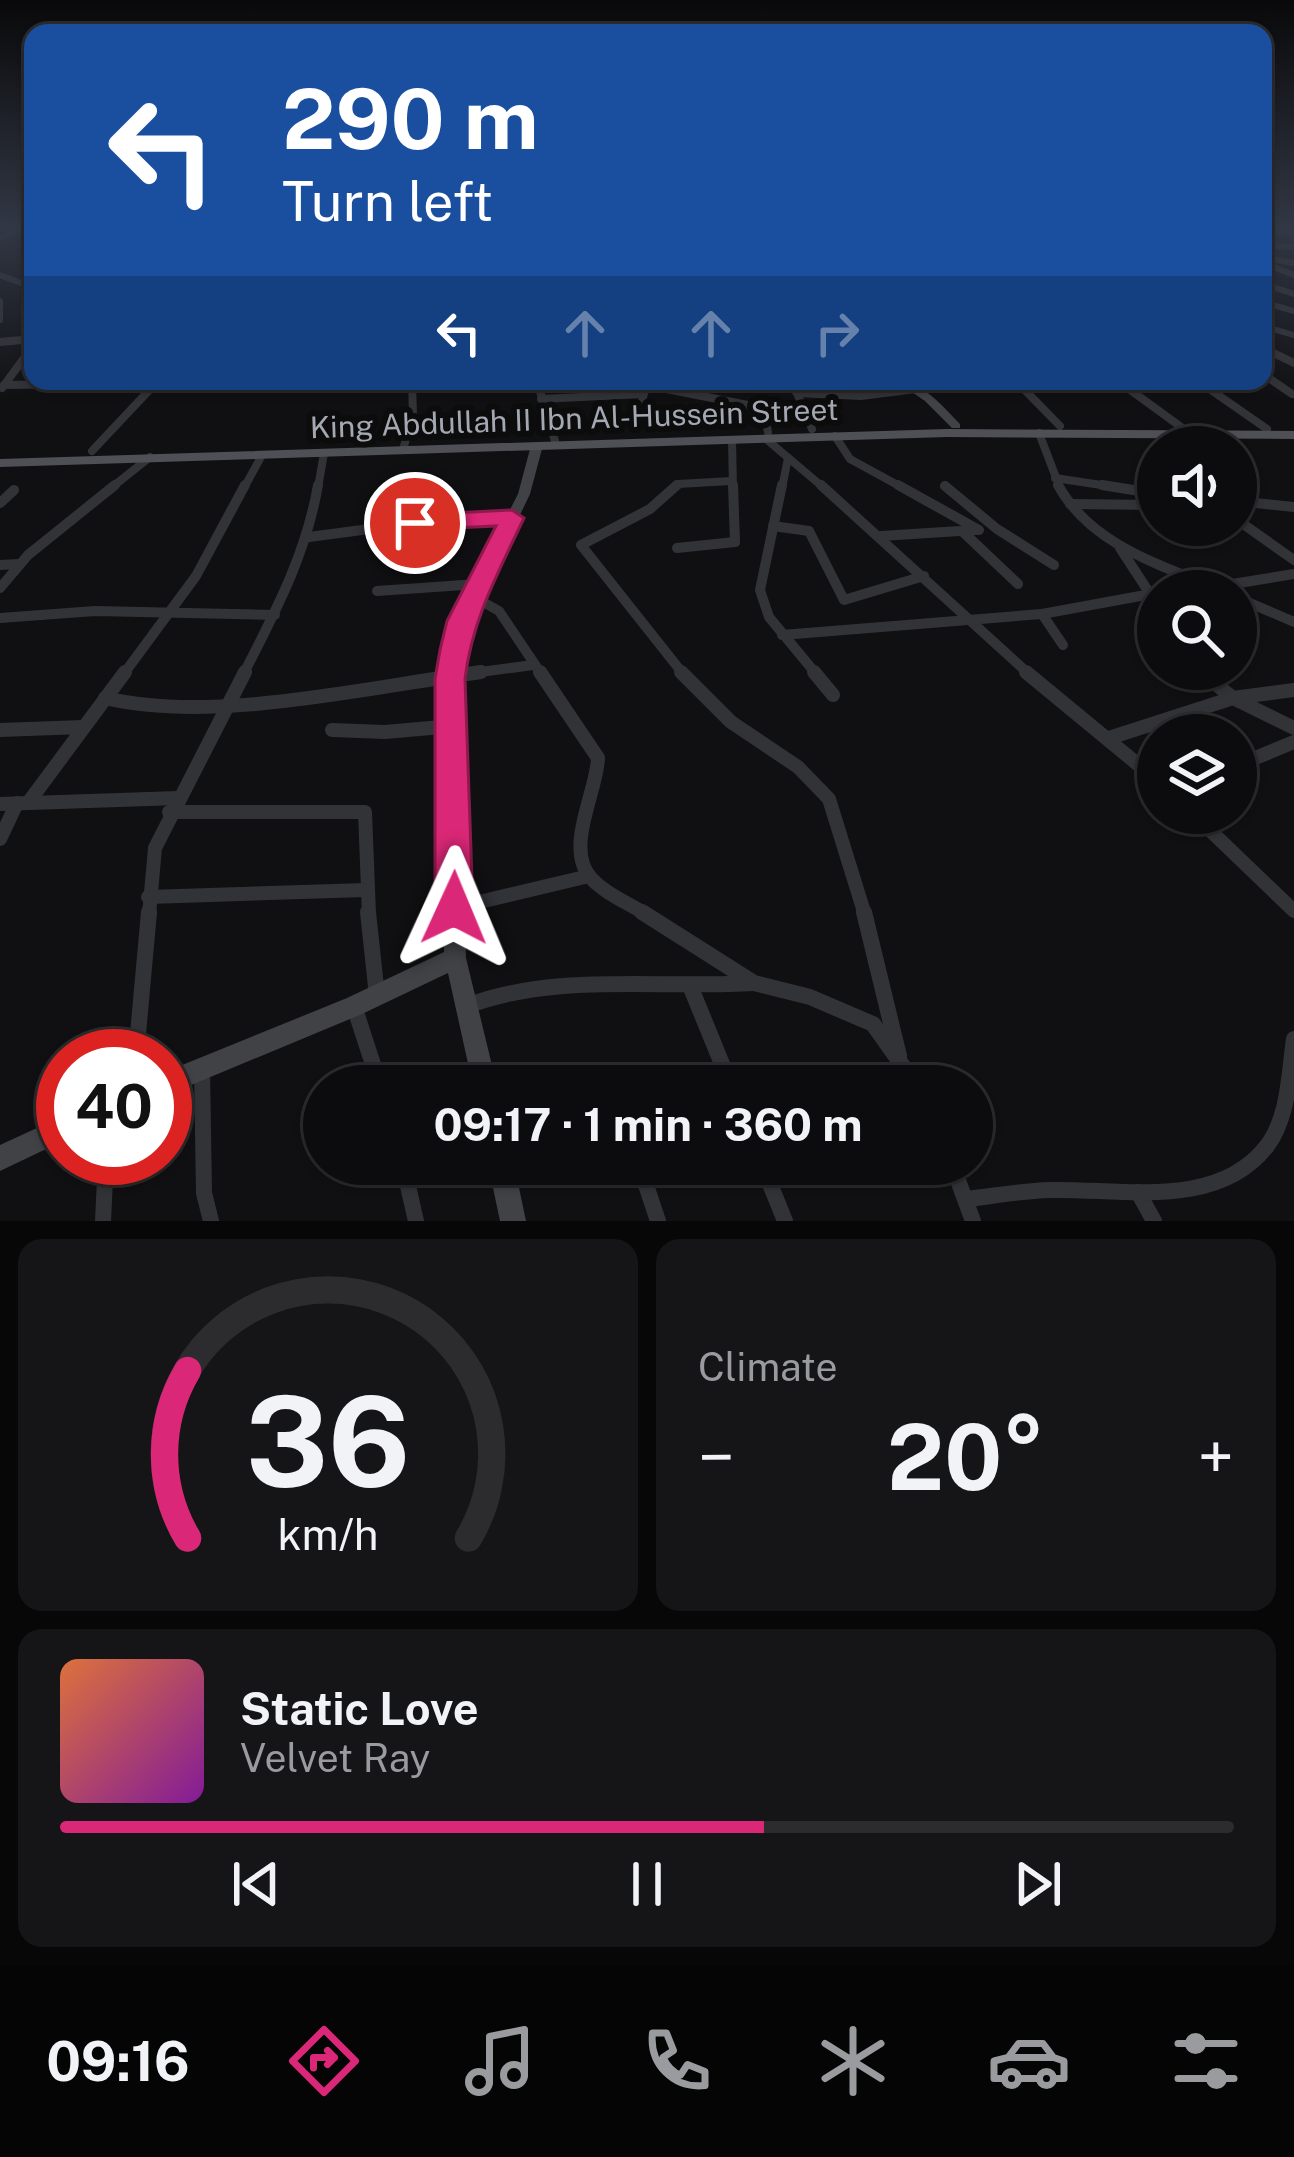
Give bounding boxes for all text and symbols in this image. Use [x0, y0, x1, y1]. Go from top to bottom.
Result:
text: 290 m [282, 69, 539, 168]
icon: left [84, 72, 240, 228]
text: Turn left [282, 170, 493, 233]
icon: left [426, 300, 492, 366]
icon: ahead [552, 300, 618, 366]
icon: ahead [678, 300, 744, 366]
icon: right [804, 300, 870, 366]
street label: King Abdullah II Ibn Al-Hussein Street [309, 391, 839, 445]
map controls [1137, 426, 1257, 834]
button: sound [1137, 426, 1257, 546]
pin [364, 472, 466, 574]
icon: arrive [382, 490, 448, 556]
button: search [1137, 570, 1257, 690]
button: layers [1137, 714, 1257, 834]
position arrow [391, 845, 517, 971]
speed limit sign: 40 [36, 1029, 192, 1185]
text: 09:17 · 1 min · 360 m [433, 1098, 863, 1151]
text: Climate [698, 1344, 838, 1390]
text: 36 [245, 1368, 411, 1515]
text: 20° [887, 1404, 1045, 1510]
text: − [698, 1418, 735, 1496]
text: + [1197, 1418, 1234, 1496]
text: km/h [278, 1509, 378, 1560]
text: Static Love [240, 1682, 479, 1735]
text: Velvet Ray [240, 1735, 430, 1781]
icon: previous [223, 1851, 289, 1917]
icon: pause [614, 1851, 680, 1917]
icon: next [1005, 1851, 1071, 1917]
icon: directions [282, 2019, 366, 2103]
icon: music [458, 2019, 542, 2103]
icon: phone [635, 2019, 719, 2103]
icon: climate [811, 2019, 895, 2103]
icon: car [987, 2019, 1071, 2103]
icon: filters [1164, 2019, 1248, 2103]
text: 09:16 [46, 2030, 190, 2093]

